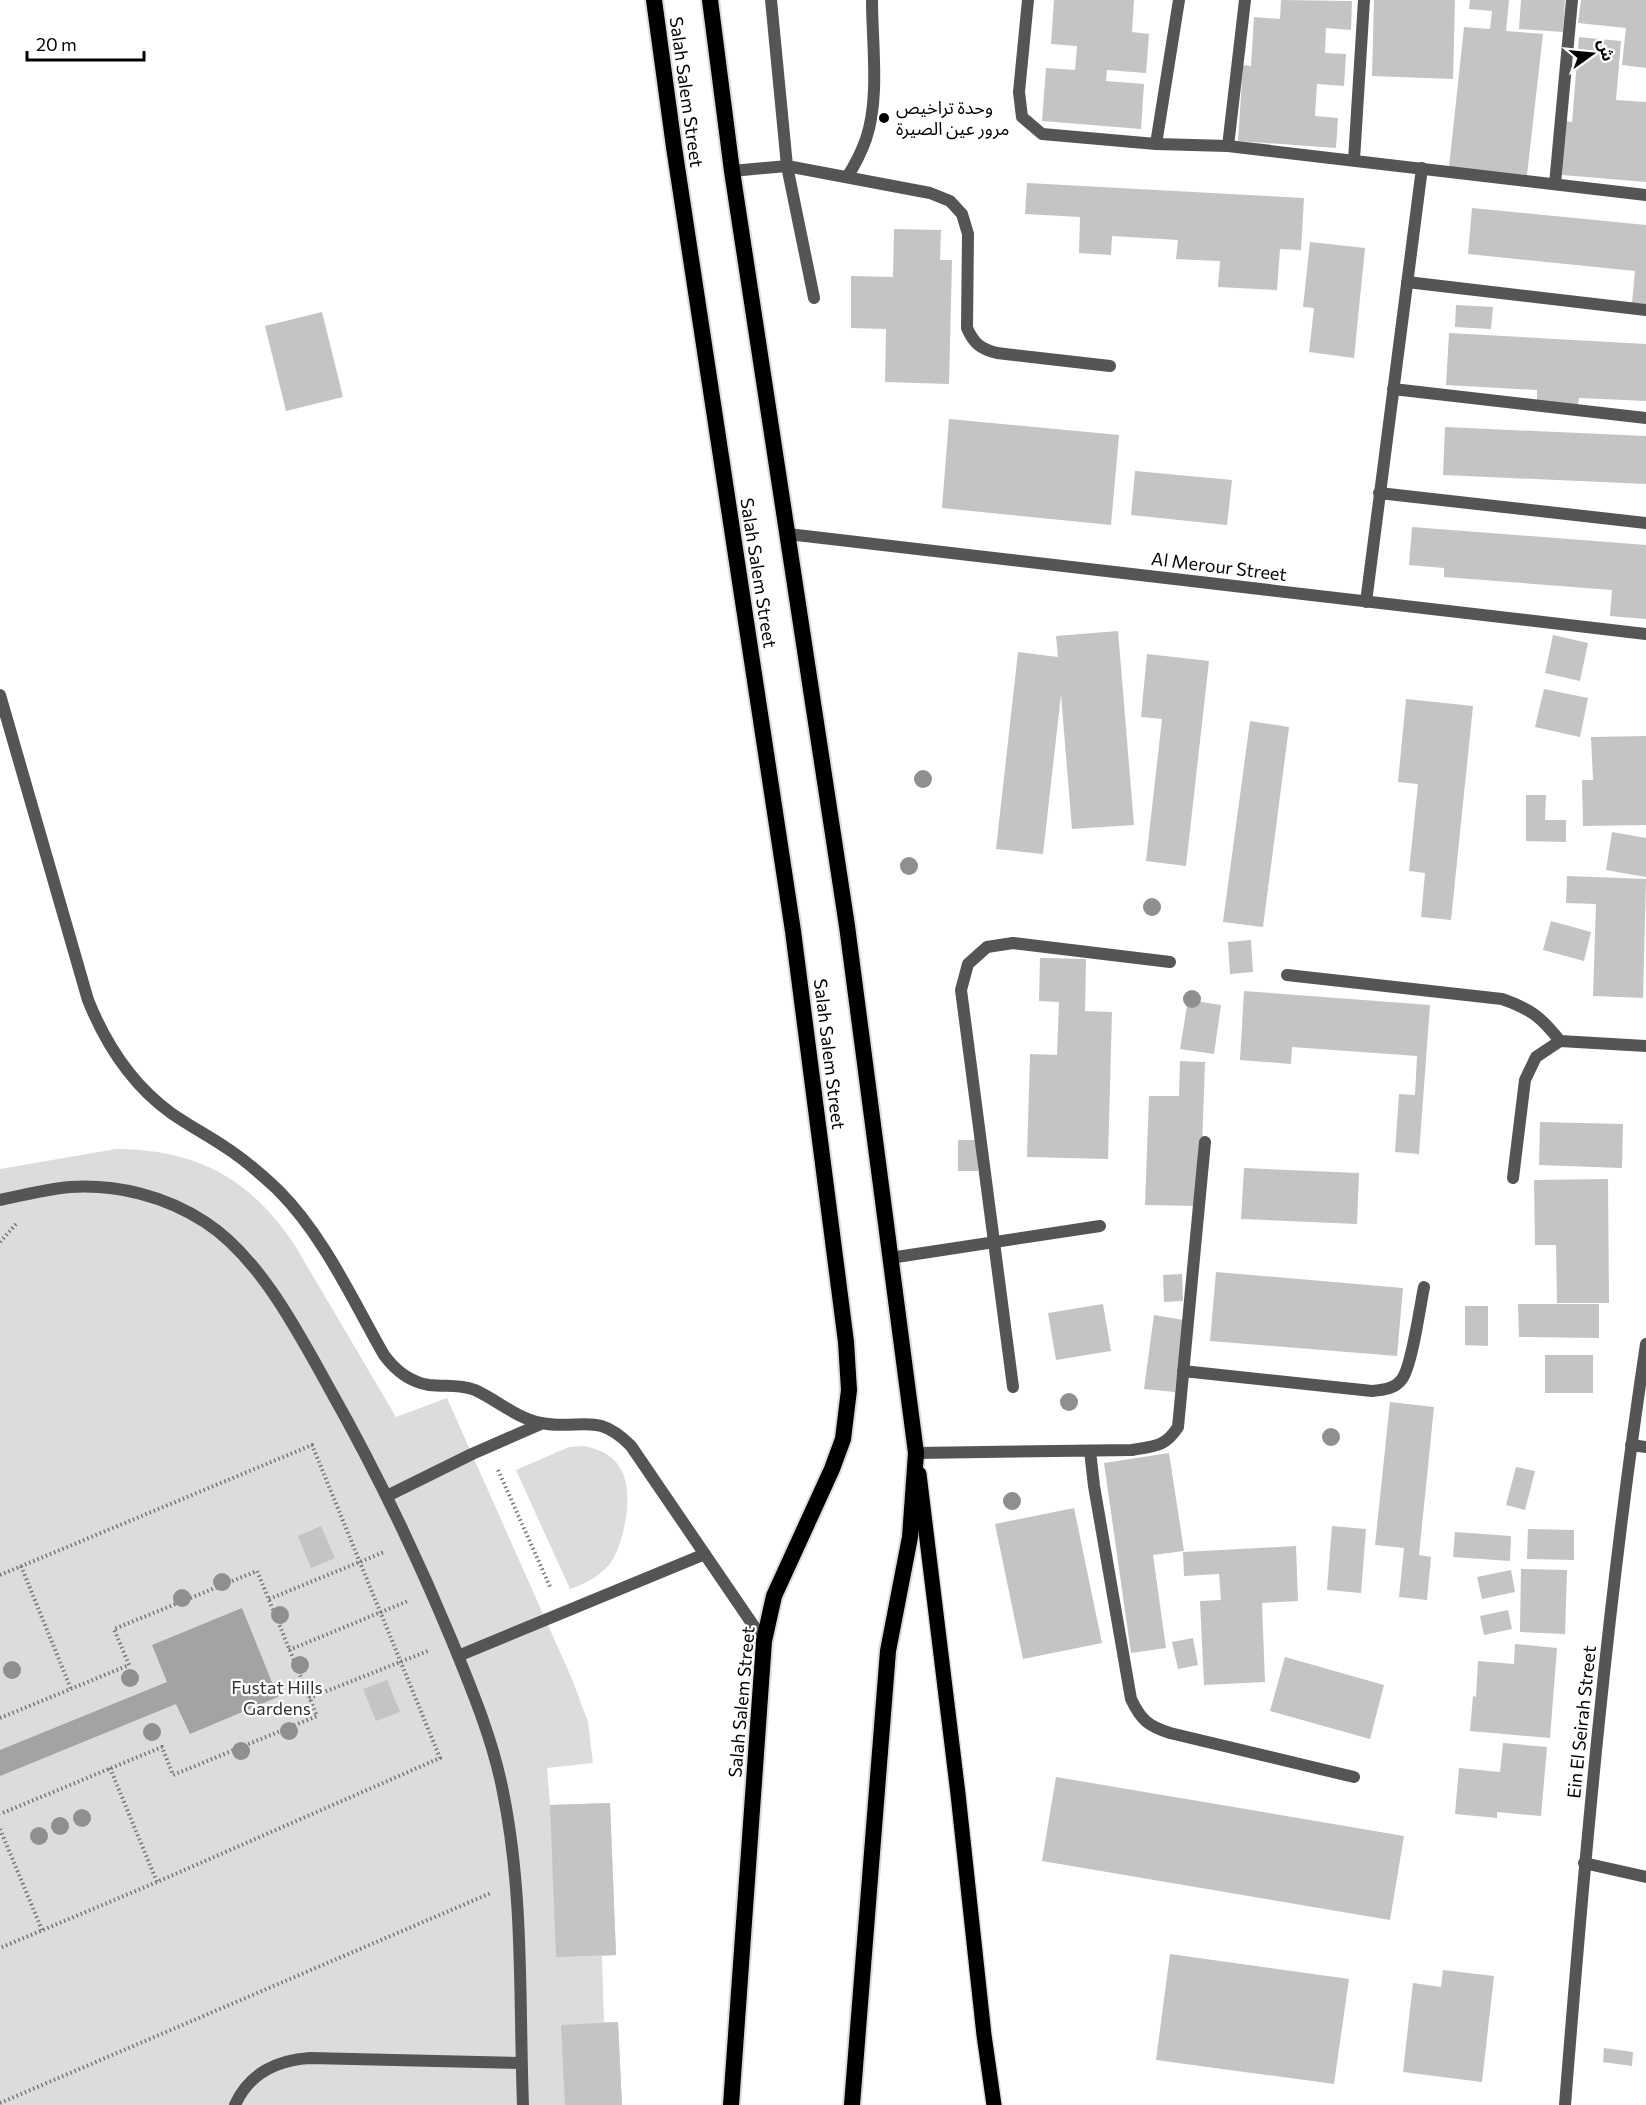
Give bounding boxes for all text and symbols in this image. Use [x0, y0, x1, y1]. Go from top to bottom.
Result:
street label: Salah Salem Street [666, 15, 708, 169]
scale bar [27, 24, 144, 62]
north arrow [1562, 24, 1622, 84]
text: 20 m [36, 33, 77, 55]
text: ش [1594, 37, 1619, 63]
place label: وحدة تراخيص مرور عين الصيرة [896, 96, 1010, 140]
marker: وحدة تراخيص مرور عين الصيرة [877, 111, 891, 125]
street label: Salah Salem Street [736, 496, 782, 650]
street label: Al Merour Street [1150, 547, 1288, 585]
street label: Salah Salem Street [810, 977, 850, 1131]
street label: Salah Salem Street [723, 1625, 759, 1778]
street label: Ein El Seirah Street [1562, 1644, 1600, 1799]
park label: Fustat Hills Gardens [231, 1676, 323, 1719]

